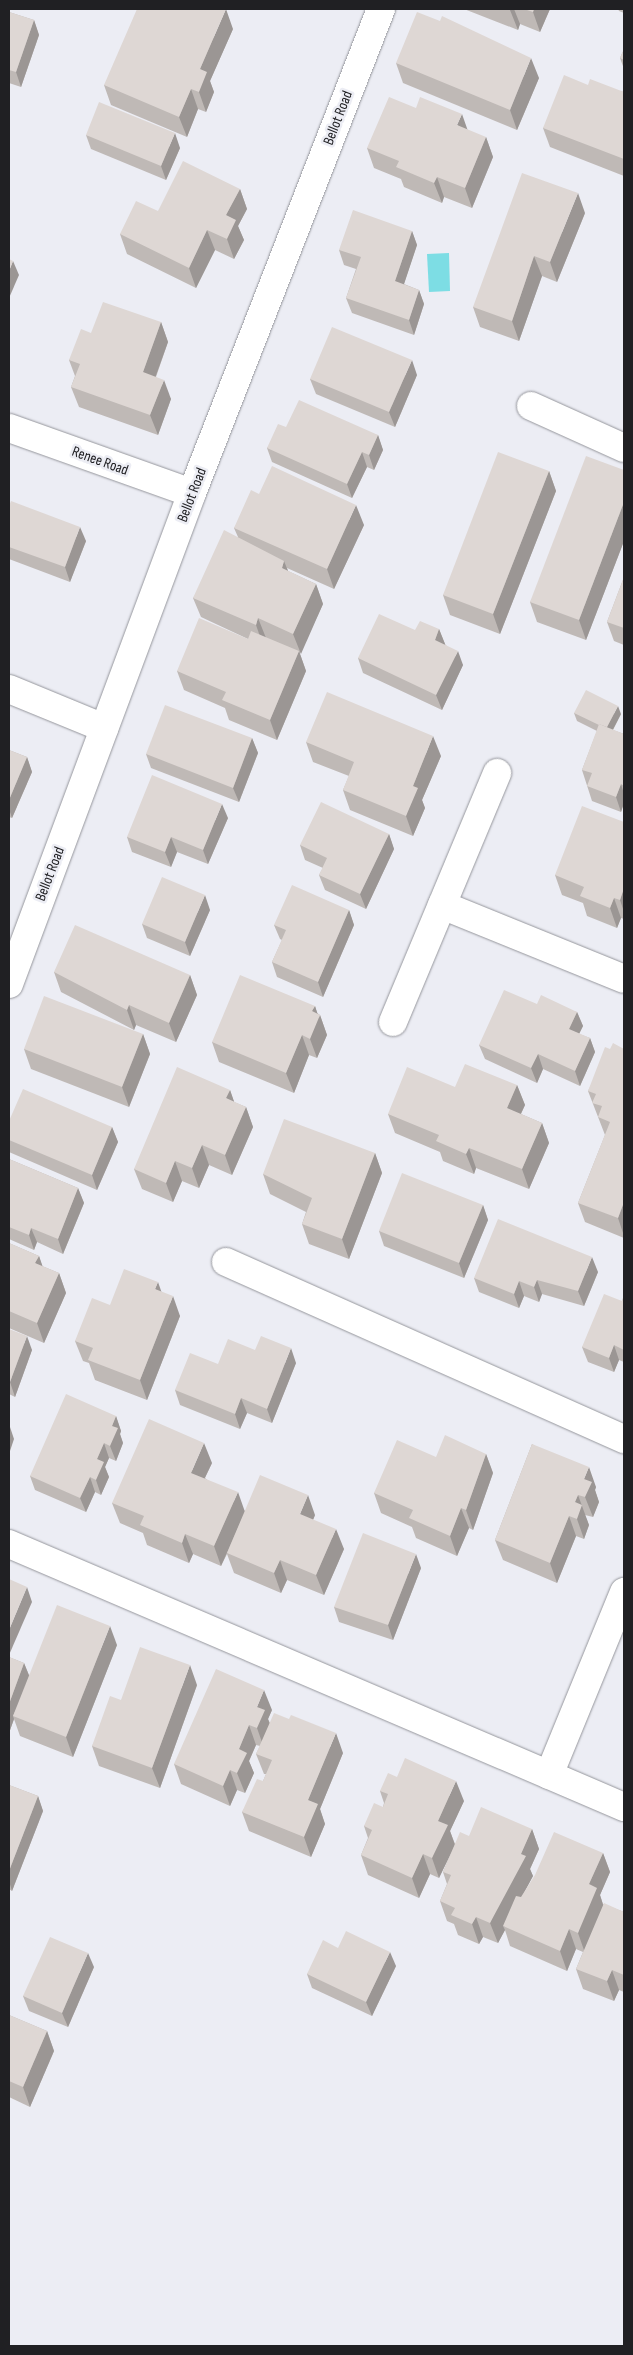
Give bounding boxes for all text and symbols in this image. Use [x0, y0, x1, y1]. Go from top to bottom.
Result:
street label: Bellot Road [319, 88, 357, 148]
street label: Renee Road [69, 443, 131, 479]
street label: Bellot Road [173, 465, 211, 525]
street label: Bellot Road [31, 844, 69, 904]

